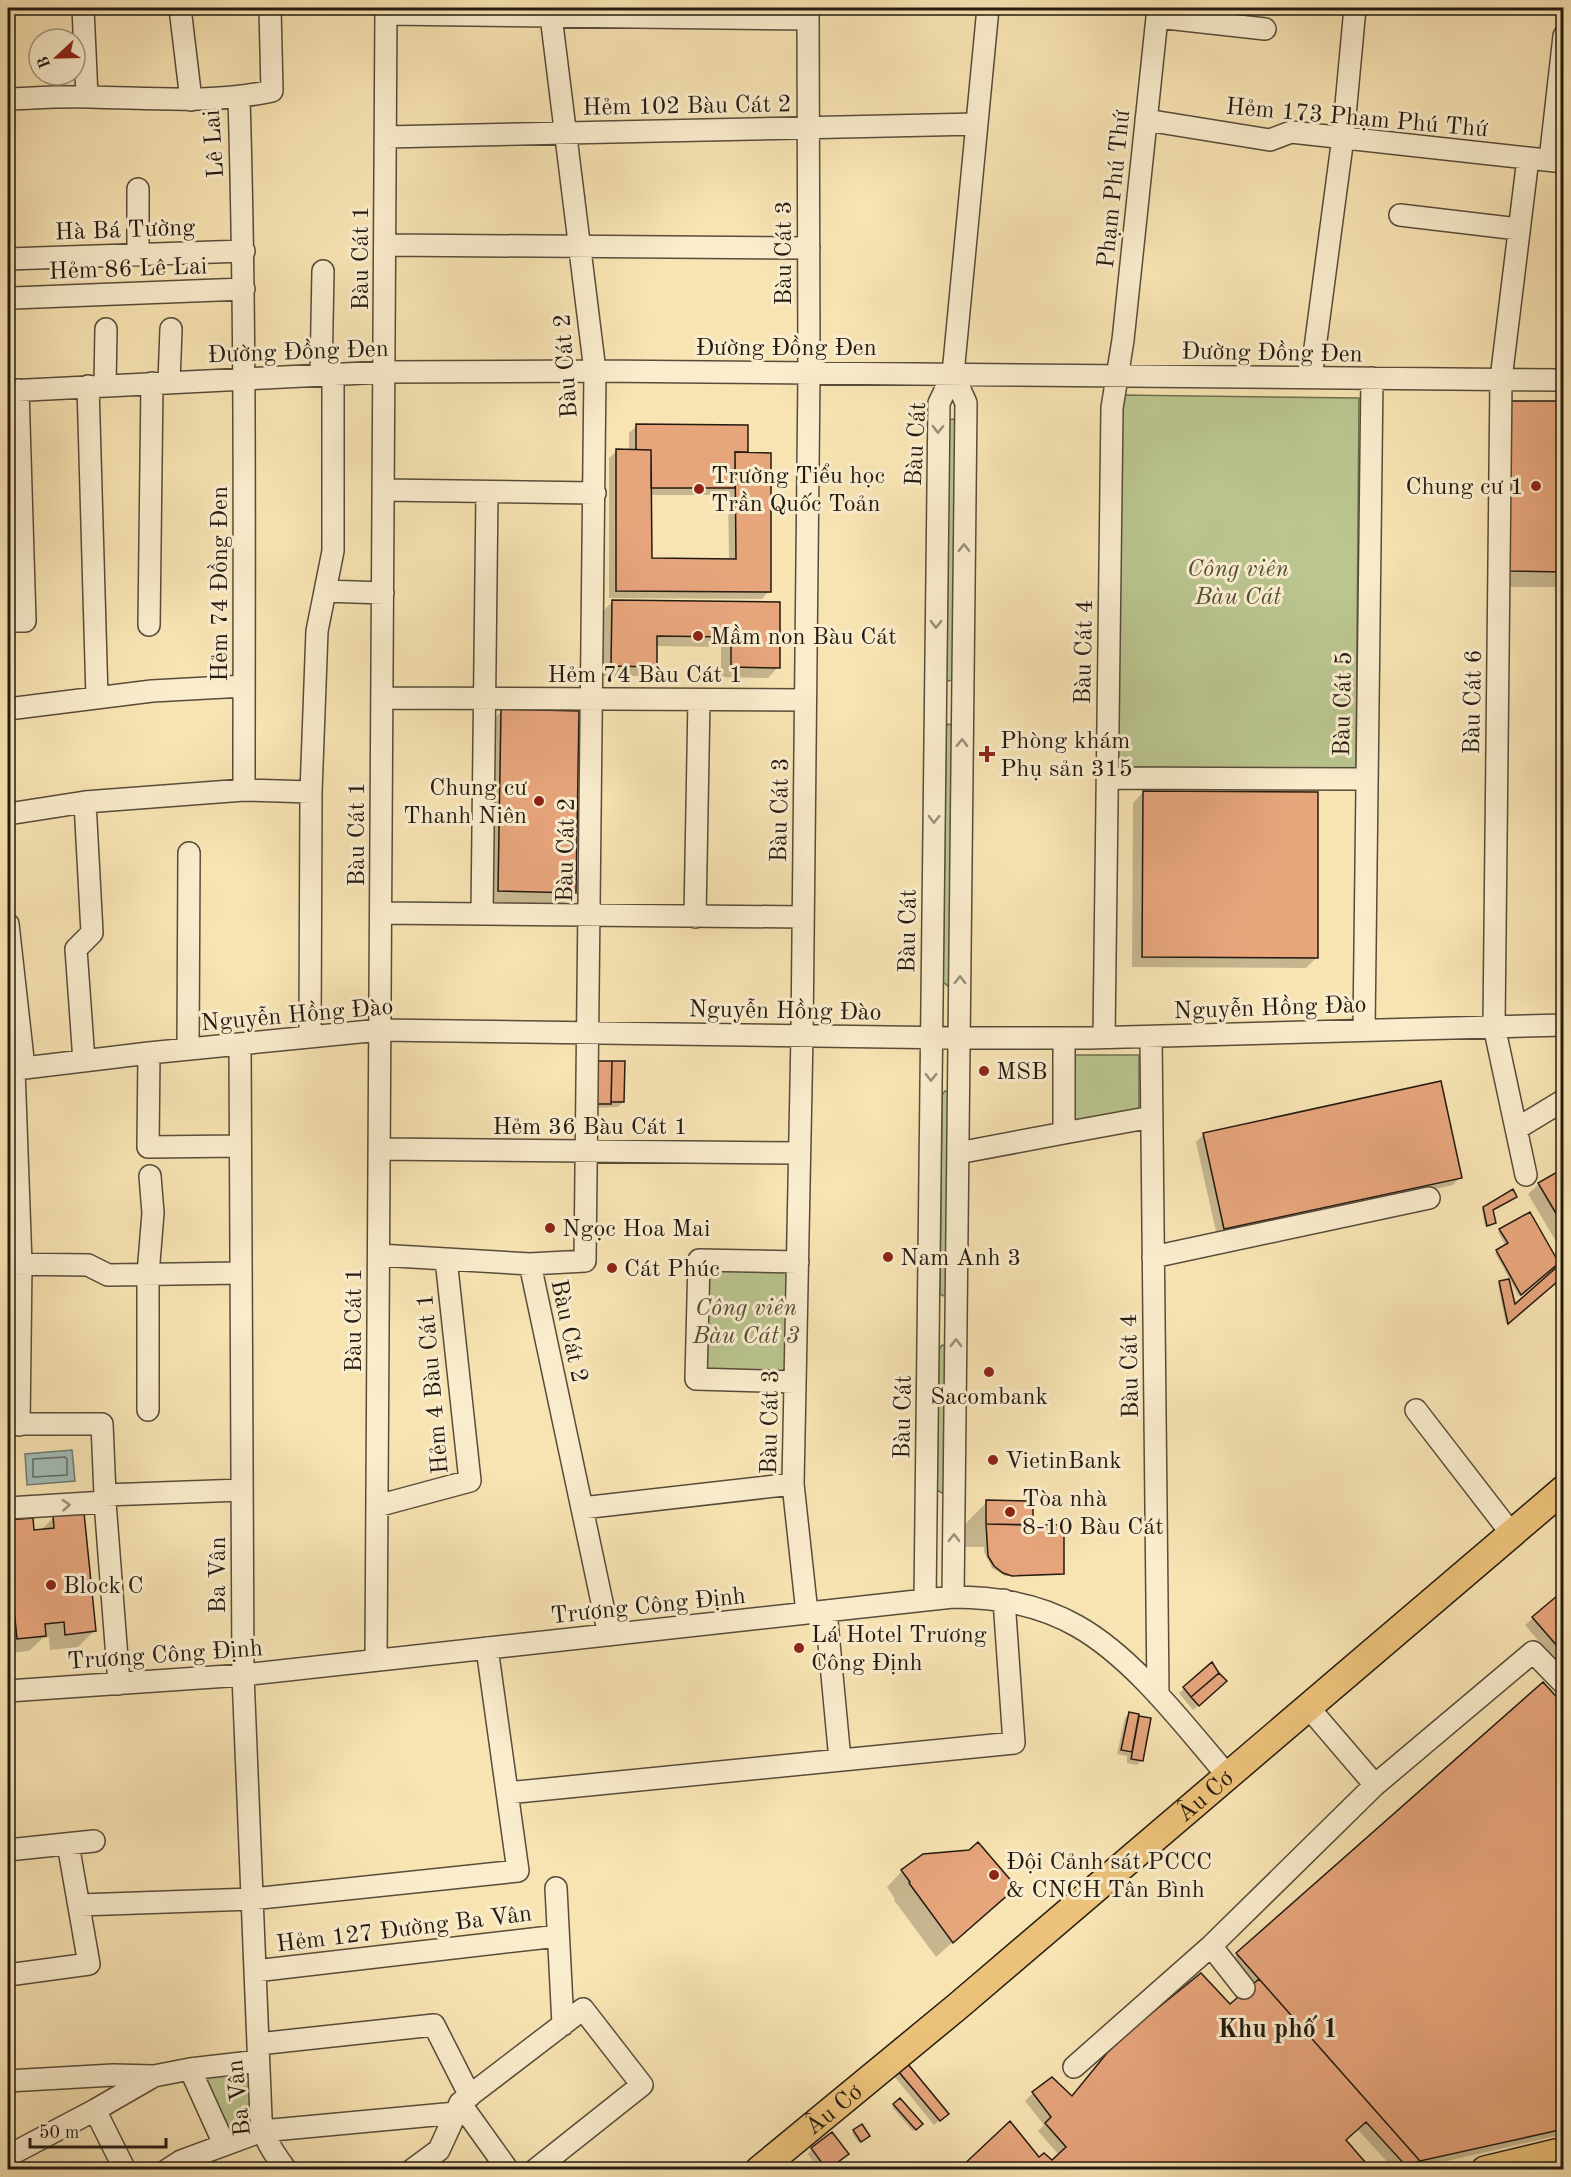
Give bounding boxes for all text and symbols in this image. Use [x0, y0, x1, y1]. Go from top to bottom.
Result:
north arrow [27, 27, 87, 87]
text: B [35, 54, 54, 70]
street label: Hẻm 102 Bàu Cát 2 [582, 93, 792, 121]
street label: Hẻm 173 Phạm Phú Thứ [1225, 96, 1489, 142]
street label: Lê Lai [201, 109, 229, 179]
street label: Phạm Phú Thứ [1095, 109, 1135, 269]
street label: Bàu Cát 3 [773, 201, 797, 305]
street label: Bàu Cát 1 [350, 206, 374, 310]
street label: Hà Bá Tường [54, 217, 196, 245]
street label: Hẻm 86 Lê Lai [48, 255, 208, 285]
street label: Bàu Cát 2 [551, 313, 583, 419]
street label: Đường Đồng Đen [695, 335, 877, 361]
street label: Đường Đồng Đen [207, 336, 389, 368]
street label: Đường Đồng Đen [1181, 338, 1363, 368]
street label: Bàu Cát [903, 401, 931, 487]
one-way arrow [932, 424, 945, 433]
place label: Trường Tiểu học Trần Quốc Toản [711, 463, 885, 517]
place label: Chung cư 1 [1405, 476, 1524, 500]
marker: Chung cư 1 [1529, 479, 1543, 493]
marker: Trường Tiểu học Trần Quốc Toản [692, 482, 706, 496]
street label: Hẻm 74 Đồng Đen [207, 486, 233, 682]
one-way arrow [958, 543, 970, 552]
park label: Công viên Bàu Cát [1187, 558, 1289, 610]
street label: Bàu Cát 4 [1072, 599, 1098, 705]
one-way arrow [930, 619, 942, 628]
place label: Mầm non Bàu Cát [710, 624, 897, 650]
marker: Mầm non Bàu Cát [691, 629, 705, 643]
street label: Bàu Cát 6 [1461, 649, 1487, 755]
street label: Bàu Cát 5 [1331, 651, 1357, 757]
street label: Hẻm 74 Bàu Cát 1 [547, 664, 743, 688]
place label: Phòng khám Phụ sản 315 [1000, 730, 1133, 782]
one-way arrow [956, 738, 968, 747]
marker: Phòng khám Phụ sản 315 [978, 745, 996, 763]
street label: Bàu Cát 3 [768, 757, 794, 863]
place label: Chung cư Thanh Niên [403, 777, 527, 829]
street label: Bàu Cát 1 [346, 782, 370, 886]
marker: Chung cư Thanh Niên [532, 794, 546, 808]
street label: Bàu Cát 2 [554, 797, 580, 903]
one-way arrow [928, 814, 940, 823]
street label: Bàu Cát [896, 889, 922, 973]
one-way arrow [954, 975, 966, 984]
street label: Nguyễn Hồng Đào [1173, 992, 1367, 1024]
street label: Nguyễn Hồng Đào [200, 994, 394, 1036]
street label: Nguyễn Hồng Đào [688, 996, 882, 1026]
place label: MSB [996, 1061, 1048, 1085]
marker: MSB [977, 1064, 991, 1078]
one-way arrow [925, 1072, 937, 1081]
street label: Hẻm 36 Bàu Cát 1 [492, 1116, 688, 1140]
place label: Ngọc Hoa Mai [562, 1218, 710, 1242]
marker: Ngọc Hoa Mai [543, 1221, 557, 1235]
place label: Nam Anh 3 [900, 1247, 1021, 1271]
marker: Nam Anh 3 [881, 1250, 895, 1264]
place label: Cát Phúc [624, 1258, 720, 1282]
marker: Cát Phúc [605, 1261, 619, 1275]
street label: Bàu Cát 1 [343, 1268, 367, 1372]
street label: Bàu Cát 2 [545, 1278, 591, 1385]
street label: Hẻm 4 Bàu Cát 1 [414, 1292, 454, 1475]
park label: Công viên Bàu Cát 3 [691, 1297, 800, 1349]
street label: Bàu Cát 4 [1118, 1313, 1144, 1419]
one-way arrow [950, 1339, 962, 1348]
marker: Sacombank [982, 1365, 996, 1379]
street label: Bàu Cát 3 [758, 1369, 784, 1475]
street label: Bàu Cát [891, 1375, 917, 1459]
place label: Sacombank [930, 1386, 1048, 1410]
place label: VietinBank [1005, 1450, 1122, 1474]
marker: VietinBank [986, 1453, 1000, 1467]
place label: Tòa nhà 8-10 Bàu Cát [1022, 1488, 1164, 1540]
one-way arrow [61, 1498, 70, 1511]
marker: Tòa nhà 8-10 Bàu Cát [1003, 1505, 1017, 1519]
one-way arrow [947, 1534, 960, 1543]
street label: Ba Vân [207, 1536, 231, 1614]
place label: Block C [63, 1575, 144, 1599]
marker: Block C [44, 1578, 58, 1592]
street label: Trương Công Định [550, 1585, 747, 1629]
place label: Lá Hotel Trương Công Định [811, 1624, 987, 1676]
street label: Trương Công Định [67, 1637, 264, 1675]
marker: Lá Hotel Trương Công Định [792, 1641, 806, 1655]
street label: Âu Cơ [1170, 1767, 1239, 1828]
place label: Đội Cảnh sát PCCC & CNCH Tân Bình [1006, 1851, 1212, 1903]
marker: Đội Cảnh sát PCCC & CNCH Tân Bình [987, 1868, 1001, 1882]
street label: Hẻm 127 Đường Ba Vân [275, 1902, 533, 1958]
district label: Khu phố 1 [1218, 2015, 1338, 2043]
street label: Ba Vân [224, 2058, 256, 2137]
street label: Âu Cơ [799, 2080, 867, 2141]
scale bar [30, 2111, 166, 2149]
text: 50 m [39, 2124, 79, 2142]

